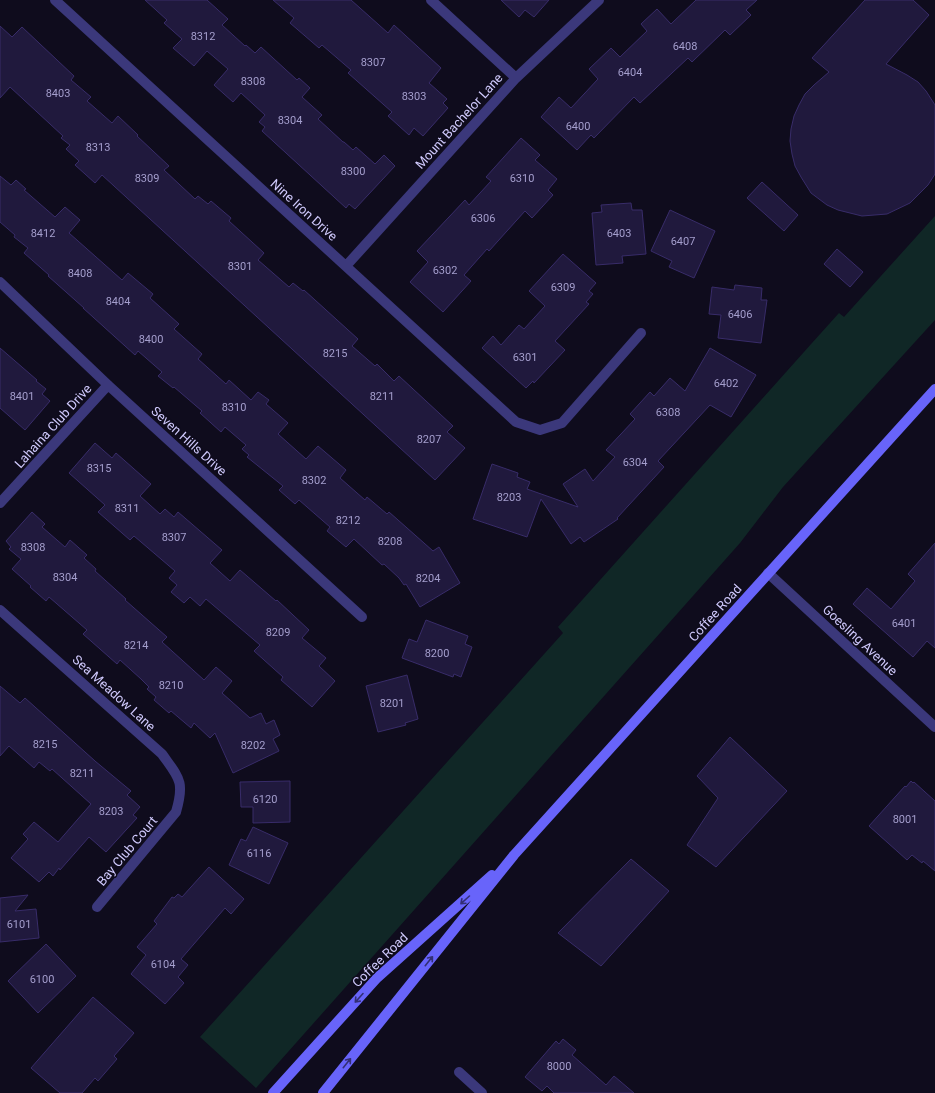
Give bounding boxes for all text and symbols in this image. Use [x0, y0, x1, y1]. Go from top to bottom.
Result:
house number: 8312 [191, 30, 215, 43]
house number: 6408 [673, 40, 697, 53]
house number: 8307 [361, 56, 385, 69]
house number: 6404 [618, 66, 642, 79]
street label: Mount Bachelor Lane [412, 70, 506, 172]
house number: 8308 [241, 75, 265, 88]
house number: 8403 [46, 87, 70, 100]
house number: 8303 [402, 90, 426, 103]
house number: 8304 [278, 114, 302, 127]
house number: 6400 [566, 120, 590, 133]
house number: 8313 [86, 141, 110, 154]
house number: 8300 [341, 165, 365, 178]
house number: 8309 [135, 172, 159, 185]
house number: 6310 [510, 172, 534, 185]
street label: Nine Iron Drive [268, 176, 341, 244]
house number: 6306 [471, 212, 495, 225]
house number: 8412 [31, 227, 55, 240]
house number: 6403 [607, 227, 631, 240]
house number: 6407 [671, 235, 695, 248]
house number: 8301 [228, 260, 252, 273]
house number: 6302 [433, 264, 457, 277]
house number: 8408 [68, 267, 92, 280]
house number: 6309 [551, 281, 575, 294]
house number: 8404 [106, 295, 130, 308]
house number: 6406 [728, 308, 752, 321]
house number: 8400 [139, 333, 163, 346]
house number: 8215 [323, 347, 347, 360]
house number: 6301 [513, 351, 537, 364]
house number: 6402 [714, 377, 738, 390]
street label: Lahaina Club Drive [11, 381, 95, 471]
house number: 8401 [10, 390, 34, 403]
house number: 8211 [370, 390, 394, 403]
house number: 8310 [222, 401, 246, 414]
street label: Seven Hills Drive [148, 403, 230, 479]
house number: 6308 [656, 406, 680, 419]
house number: 8207 [417, 433, 441, 446]
house number: 6304 [623, 456, 647, 469]
house number: 8315 [87, 462, 111, 475]
house number: 8302 [302, 474, 326, 487]
house number: 8203 [497, 491, 521, 504]
house number: 8311 [115, 502, 139, 515]
house number: 8212 [336, 514, 360, 527]
house number: 8307 [162, 531, 186, 544]
house number: 8208 [378, 535, 402, 548]
house number: 8308 [21, 541, 45, 554]
house number: 8304 [53, 571, 77, 584]
house number: 8204 [416, 572, 440, 585]
street label: Coffee Road [685, 581, 745, 645]
street label: Goesling Avenue [820, 602, 900, 678]
house number: 6401 [892, 617, 916, 630]
house number: 8209 [266, 626, 290, 639]
house number: 8214 [124, 639, 148, 652]
house number: 8200 [425, 647, 449, 660]
street label: Sea Meadow Lane [70, 652, 159, 734]
house number: 8210 [159, 679, 183, 692]
house number: 8201 [380, 697, 404, 710]
house number: 8215 [33, 738, 57, 751]
house number: 8202 [241, 739, 265, 752]
house number: 8211 [70, 767, 94, 780]
house number: 6120 [253, 793, 277, 806]
house number: 8203 [99, 805, 123, 818]
street label: Bay Club Court [94, 813, 160, 889]
house number: 8001 [893, 813, 917, 826]
house number: 6116 [247, 847, 271, 860]
one-way arrow [459, 895, 470, 904]
house number: 6101 [7, 918, 31, 931]
street label: Coffee Road [349, 930, 411, 990]
one-way arrow [424, 956, 433, 967]
house number: 6104 [151, 958, 175, 971]
house number: 6100 [30, 973, 54, 986]
one-way arrow [355, 992, 364, 1003]
one-way arrow [343, 1057, 352, 1068]
house number: 8000 [547, 1060, 571, 1073]

